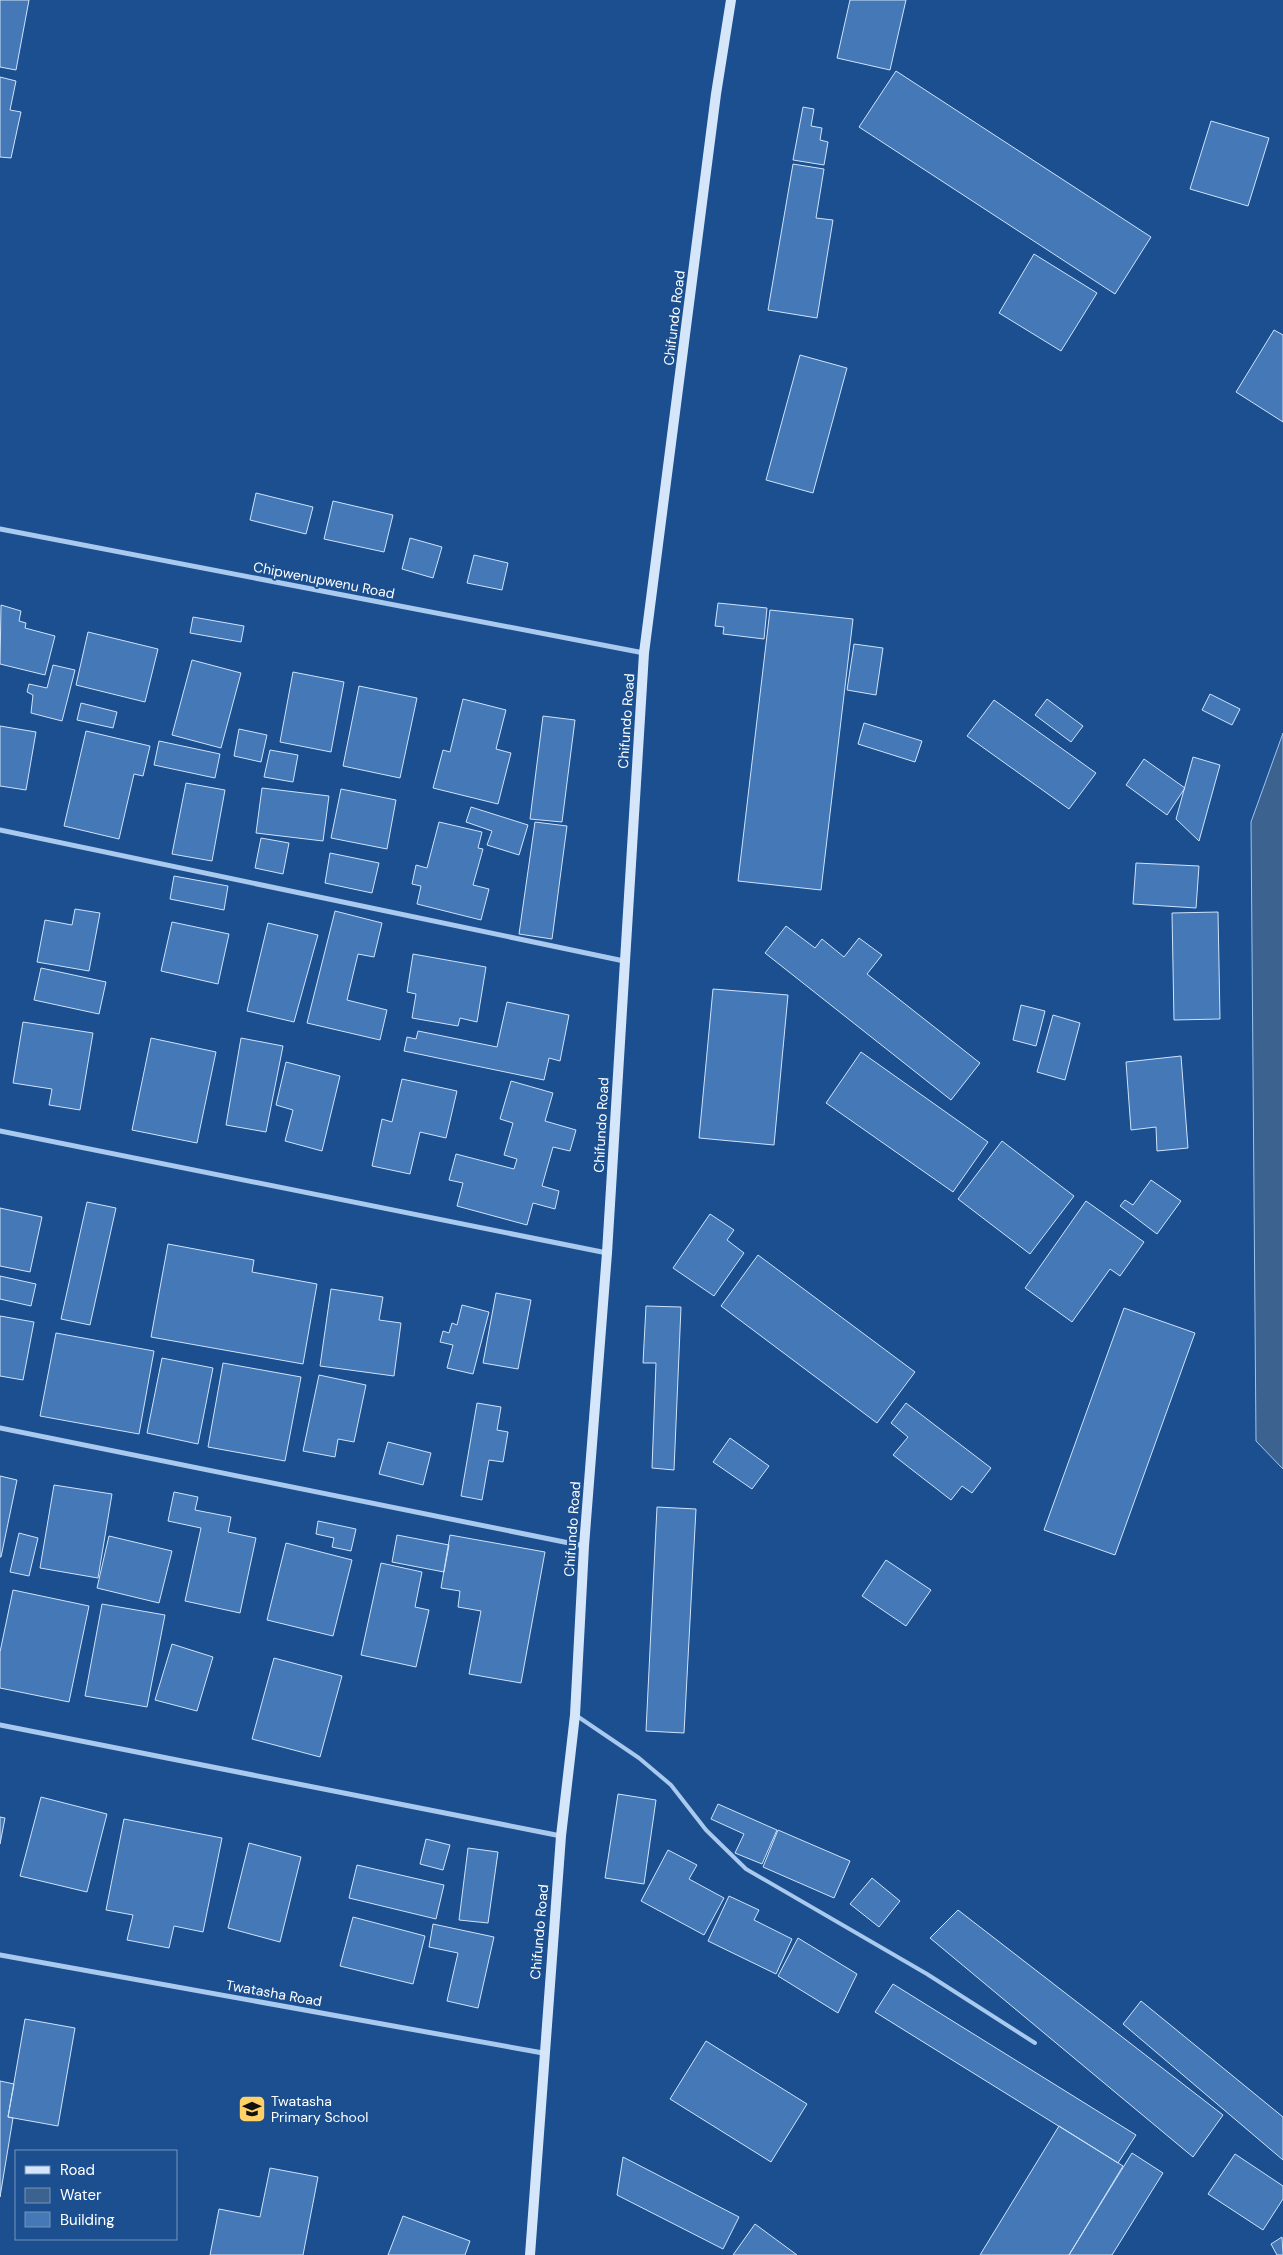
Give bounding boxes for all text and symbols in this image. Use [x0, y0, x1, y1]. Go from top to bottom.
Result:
street label: Chifundo Road [659, 269, 689, 367]
street label: Chipwenupwenu Road [252, 557, 396, 603]
street label: Chifundo Road [614, 673, 638, 769]
street label: Chifundo Road [590, 1077, 612, 1173]
street label: Chifundo Road [560, 1481, 584, 1577]
street label: Chifundo Road [526, 1884, 552, 1980]
street label: Twatasha Road [225, 1976, 323, 2010]
place label: Twatasha Primary School [271, 2092, 368, 2126]
school or university icon: Twatasha Primary School [237, 2094, 267, 2124]
legend [15, 2150, 178, 2240]
text: Road [60, 2160, 95, 2180]
text: Water [60, 2185, 102, 2205]
text: Building [60, 2210, 115, 2230]

